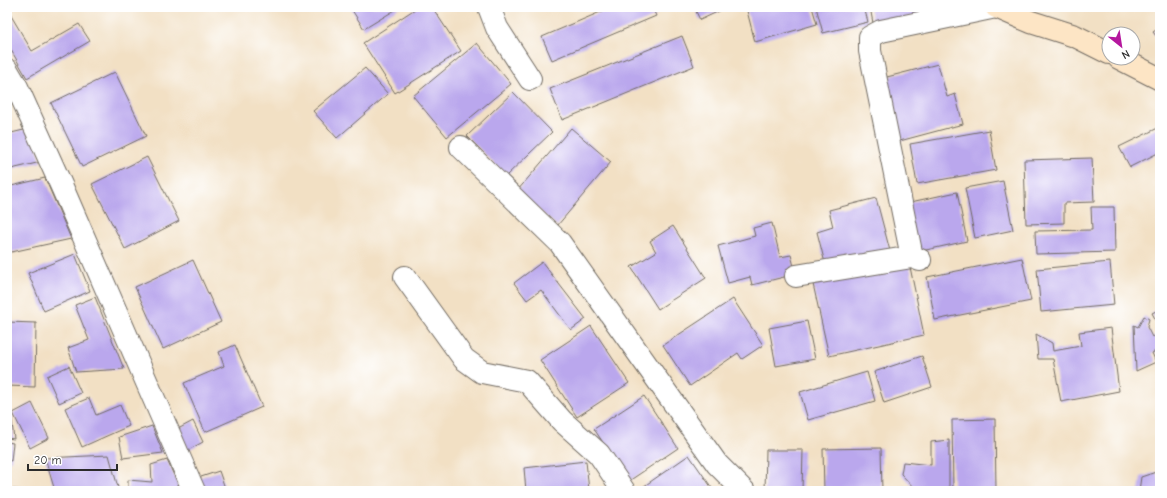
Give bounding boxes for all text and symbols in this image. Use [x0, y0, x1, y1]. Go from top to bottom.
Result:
north arrow [1101, 26, 1141, 66]
text: N [1119, 47, 1132, 62]
scale bar [28, 446, 117, 472]
text: 20 m [34, 453, 62, 467]

